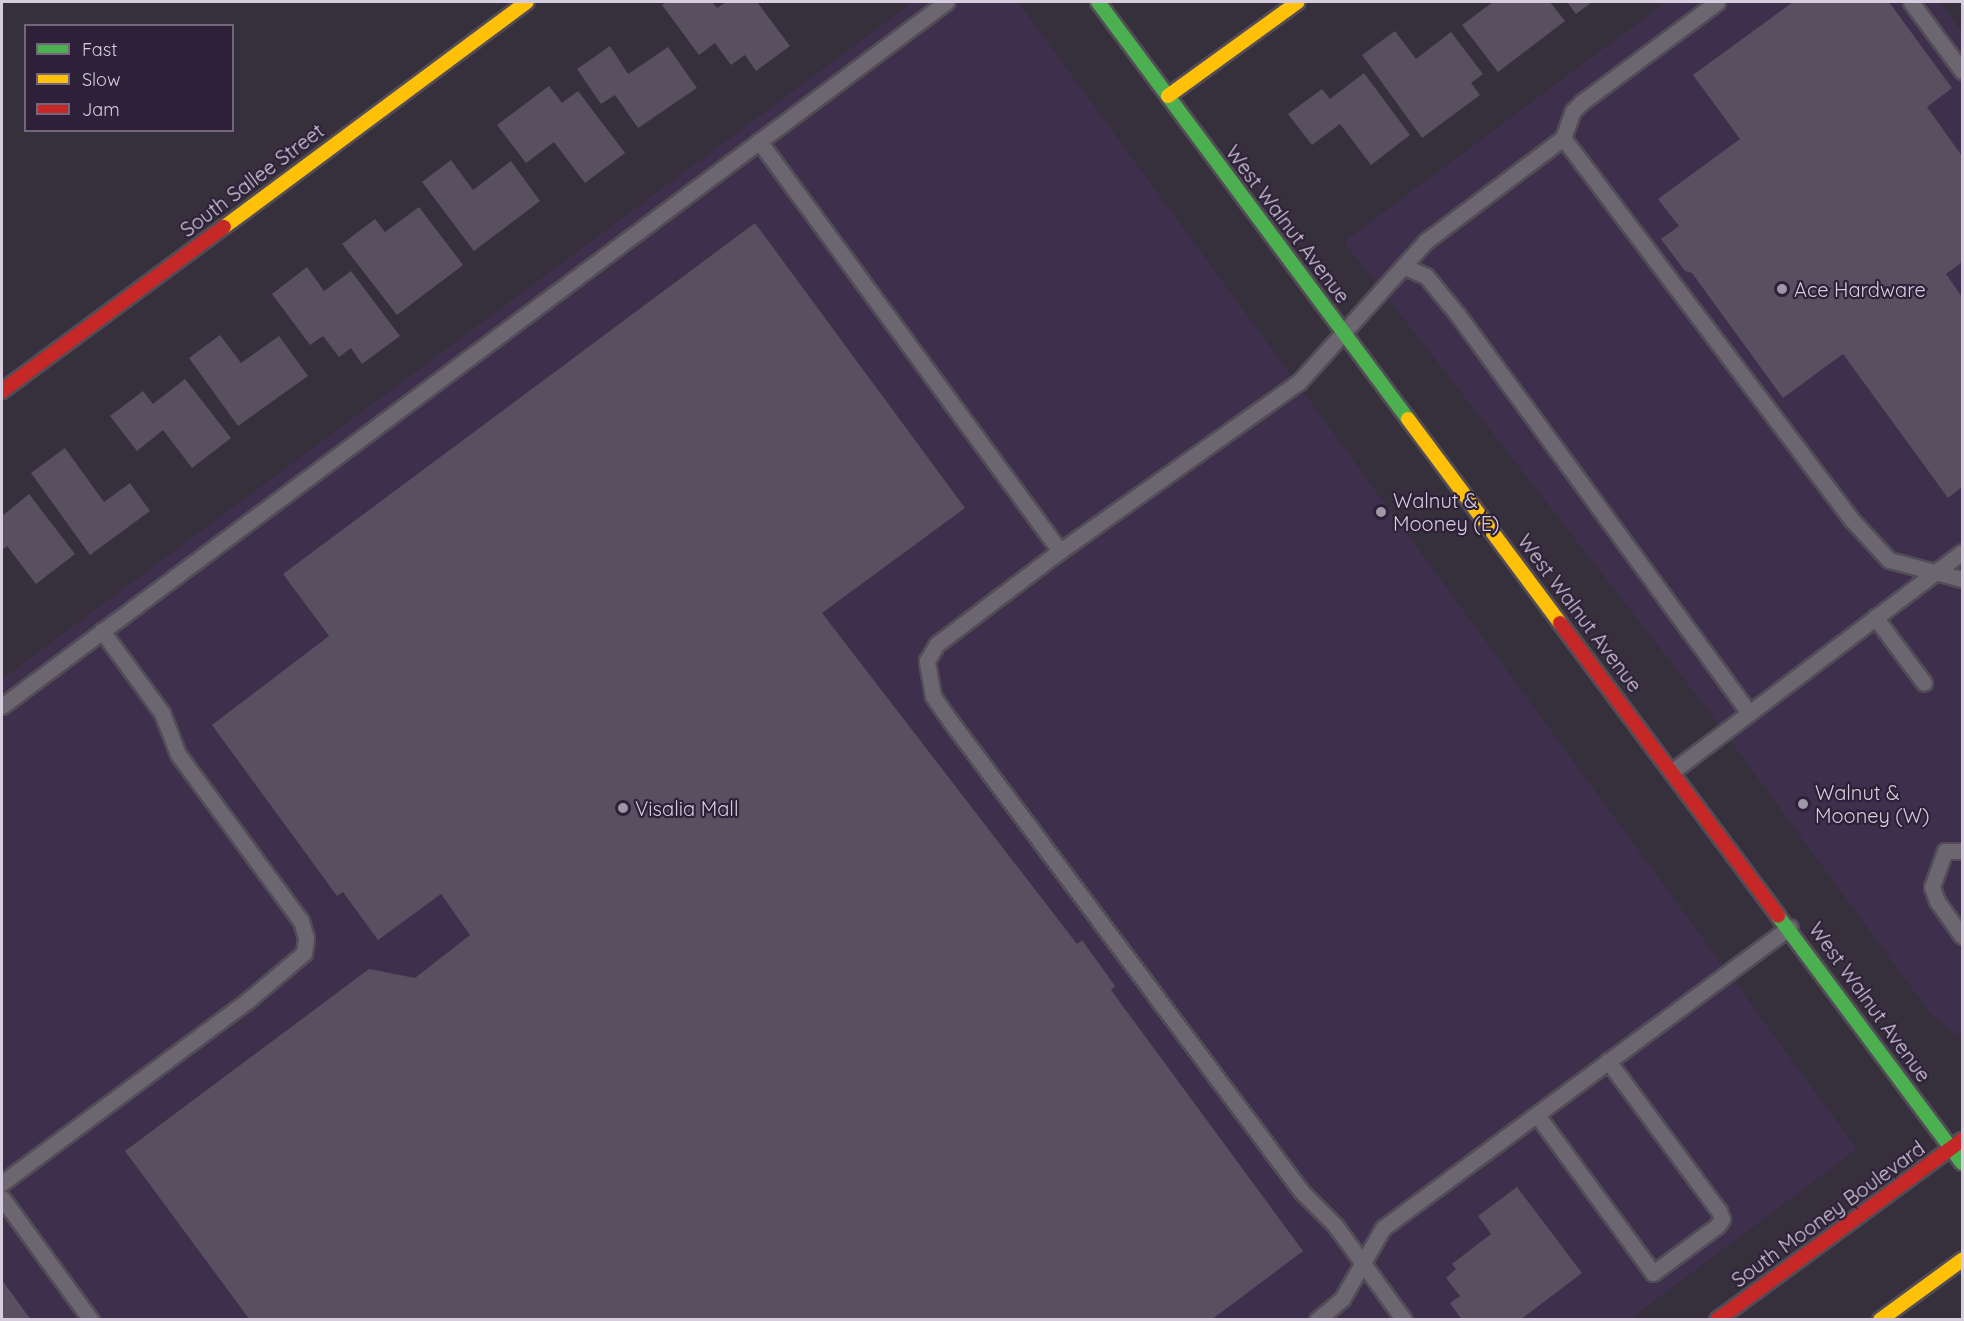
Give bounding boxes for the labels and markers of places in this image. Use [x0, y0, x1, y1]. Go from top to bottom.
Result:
place label: Ace Hardware [1794, 277, 1926, 301]
marker: Ace Hardware [1775, 282, 1789, 296]
place label: Walnut & Mooney (E) [1393, 488, 1500, 535]
marker: Walnut & Mooney (E) [1374, 505, 1388, 519]
place label: Walnut & Mooney (W) [1815, 780, 1930, 827]
place label: Visalia Mall [635, 796, 739, 820]
marker: Walnut & Mooney (W) [1796, 797, 1810, 811]
marker: Visalia Mall [616, 801, 630, 815]

